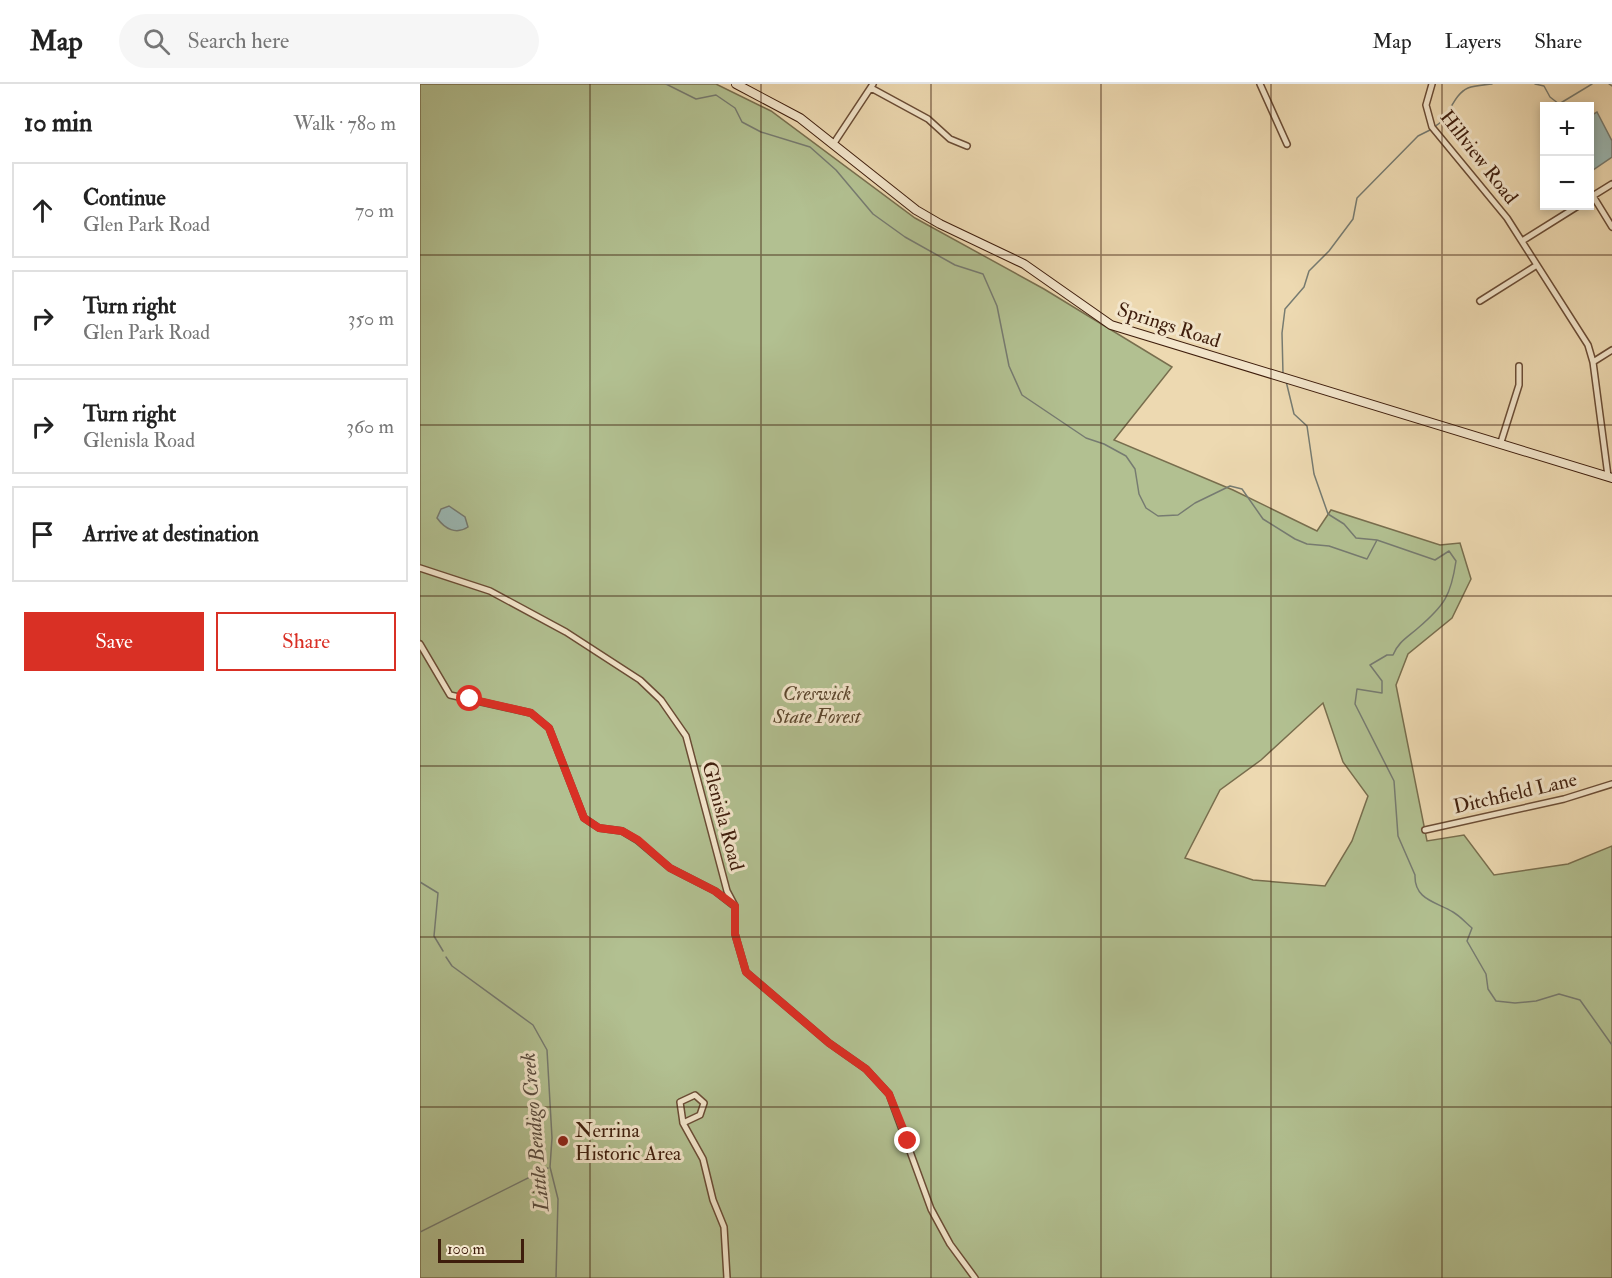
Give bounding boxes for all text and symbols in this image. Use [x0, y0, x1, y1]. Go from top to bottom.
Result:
search box [119, 14, 539, 68]
text: Map [30, 24, 83, 59]
icon: search [140, 25, 173, 58]
text: Search here [188, 27, 289, 55]
text: Map [1372, 28, 1412, 55]
text: Layers [1445, 28, 1501, 55]
text: Share [1534, 28, 1582, 55]
map controls [1540, 102, 1594, 210]
button: + [1540, 102, 1594, 156]
street label: Hillview Road [1435, 105, 1524, 209]
text: 10 min [24, 107, 92, 139]
text: Walk · 780 m [294, 111, 396, 136]
button: − [1540, 156, 1594, 210]
text: Continue [83, 184, 166, 212]
icon: ahead [26, 194, 59, 227]
text: 70 m [355, 198, 394, 223]
text: Glen Park Road [83, 212, 210, 237]
text: Turn right [83, 292, 176, 320]
street label: Springs Road [1114, 297, 1224, 354]
icon: right [26, 302, 59, 335]
text: 350 m [348, 306, 394, 331]
text: Glen Park Road [83, 320, 210, 345]
text: Turn right [83, 400, 176, 428]
icon: right [26, 410, 59, 443]
text: 360 m [346, 414, 394, 439]
text: Glenisla Road [83, 428, 195, 453]
icon: arrive [26, 518, 59, 551]
text: Arrive at destination [83, 520, 259, 548]
button: Save [24, 612, 204, 671]
button: Share [216, 612, 396, 671]
park label: Creswick State Forest [772, 681, 862, 729]
route start [456, 685, 482, 711]
street label: Glenisla Road [696, 759, 750, 873]
street label: Ditchfield Lane [1451, 767, 1579, 819]
water label: Little Bendigo Creek [515, 1052, 555, 1213]
place label: Nerrina Historic Area [575, 1118, 682, 1166]
route end [894, 1127, 920, 1153]
marker: Nerrina Historic Area [556, 1134, 570, 1148]
scale bar [438, 1236, 524, 1264]
text: 100 m [447, 1239, 485, 1259]

